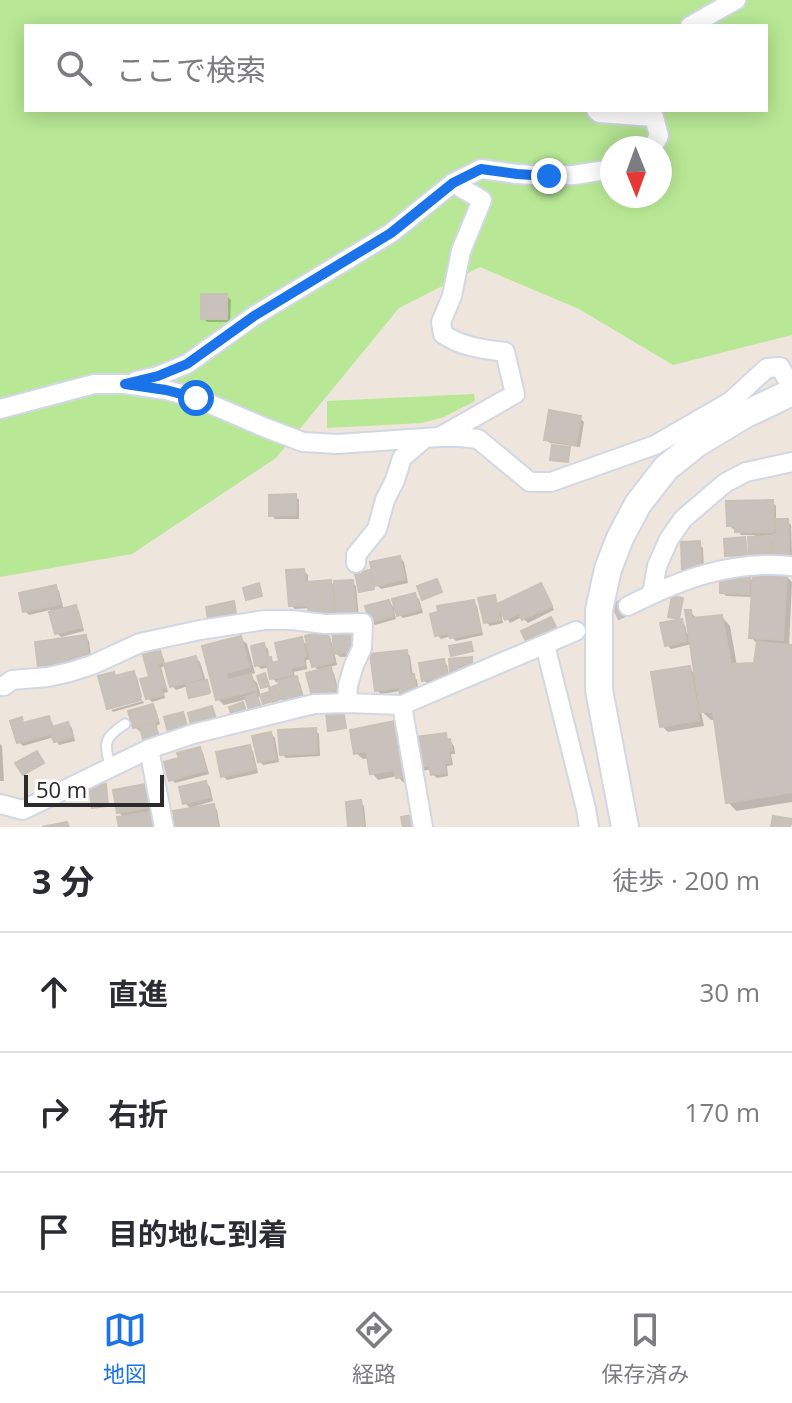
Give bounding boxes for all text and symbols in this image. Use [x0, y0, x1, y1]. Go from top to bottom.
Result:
search box [24, 24, 768, 112]
icon: search [52, 46, 96, 90]
text: ここで検索 [116, 49, 266, 90]
north arrow [600, 136, 672, 208]
route end [531, 158, 567, 194]
route start [178, 380, 214, 416]
scale bar [24, 771, 164, 807]
text: 50 m [36, 774, 87, 804]
text: 3 分 [32, 858, 94, 904]
text: 徒歩 · 200 m [612, 862, 760, 898]
icon: ahead [32, 970, 76, 1014]
text: 直進 [108, 973, 168, 1014]
text: 30 m [699, 974, 760, 1010]
icon: right [32, 1090, 76, 1134]
text: 右折 [108, 1093, 168, 1134]
text: 170 m [685, 1094, 760, 1130]
icon: arrive [32, 1210, 76, 1254]
text: 目的地に到着 [108, 1213, 288, 1254]
tab: 地図 [103, 1308, 147, 1388]
tab: 経路 [352, 1308, 396, 1388]
tab: 保存済み [601, 1308, 689, 1388]

